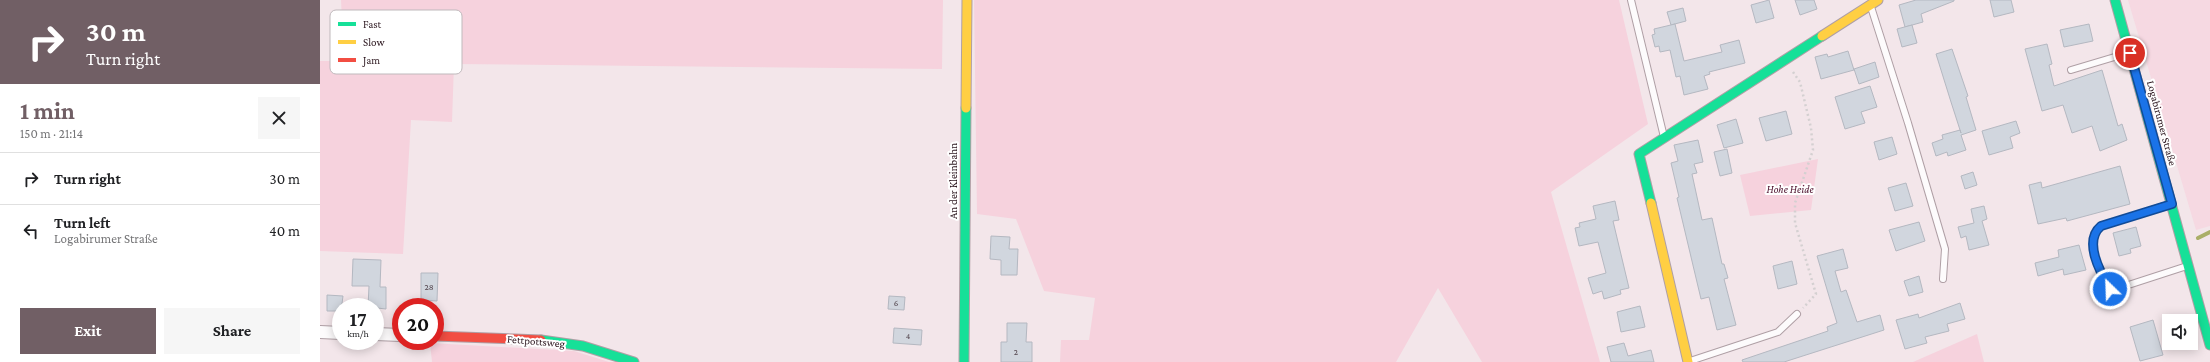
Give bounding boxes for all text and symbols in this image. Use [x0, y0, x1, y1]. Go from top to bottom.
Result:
legend [330, 10, 462, 74]
icon: right [20, 16, 72, 68]
text: 30 m [86, 16, 146, 47]
text: Fast [363, 18, 382, 30]
text: Slow [363, 36, 385, 48]
pin [2113, 36, 2147, 70]
icon: arrive [2119, 42, 2141, 64]
text: Turn right [86, 49, 160, 69]
text: Jam [362, 54, 380, 67]
street label: Logabirumer Straße [2144, 79, 2179, 167]
text: 1 min [20, 97, 75, 124]
button: close [258, 97, 300, 139]
text: 150 m · 21:14 [20, 126, 83, 141]
street label: An der Kleinbahn [947, 143, 959, 219]
icon: right [20, 168, 42, 190]
text: Turn right [54, 171, 121, 187]
text: 30 m [270, 171, 300, 187]
park label: Hohe Heide [1766, 183, 1814, 195]
text: Turn left [54, 215, 110, 231]
icon: left [20, 220, 42, 242]
text: 40 m [269, 223, 300, 239]
text: Logabirumer Straße [54, 231, 158, 246]
position arrow [2089, 268, 2131, 310]
house number: 28 [424, 282, 434, 292]
speed limit sign: 20 [392, 298, 444, 350]
house number: 6 [894, 298, 899, 308]
button: Exit [20, 308, 156, 354]
button: Share [164, 308, 300, 354]
text: 17 [349, 308, 367, 330]
map controls [2162, 314, 2198, 350]
button: sound [2162, 314, 2198, 350]
text: km/h [347, 328, 369, 339]
house number: 4 [906, 331, 911, 341]
street label: Fettpottsweg [506, 332, 566, 351]
house number: 2 [1014, 347, 1018, 357]

